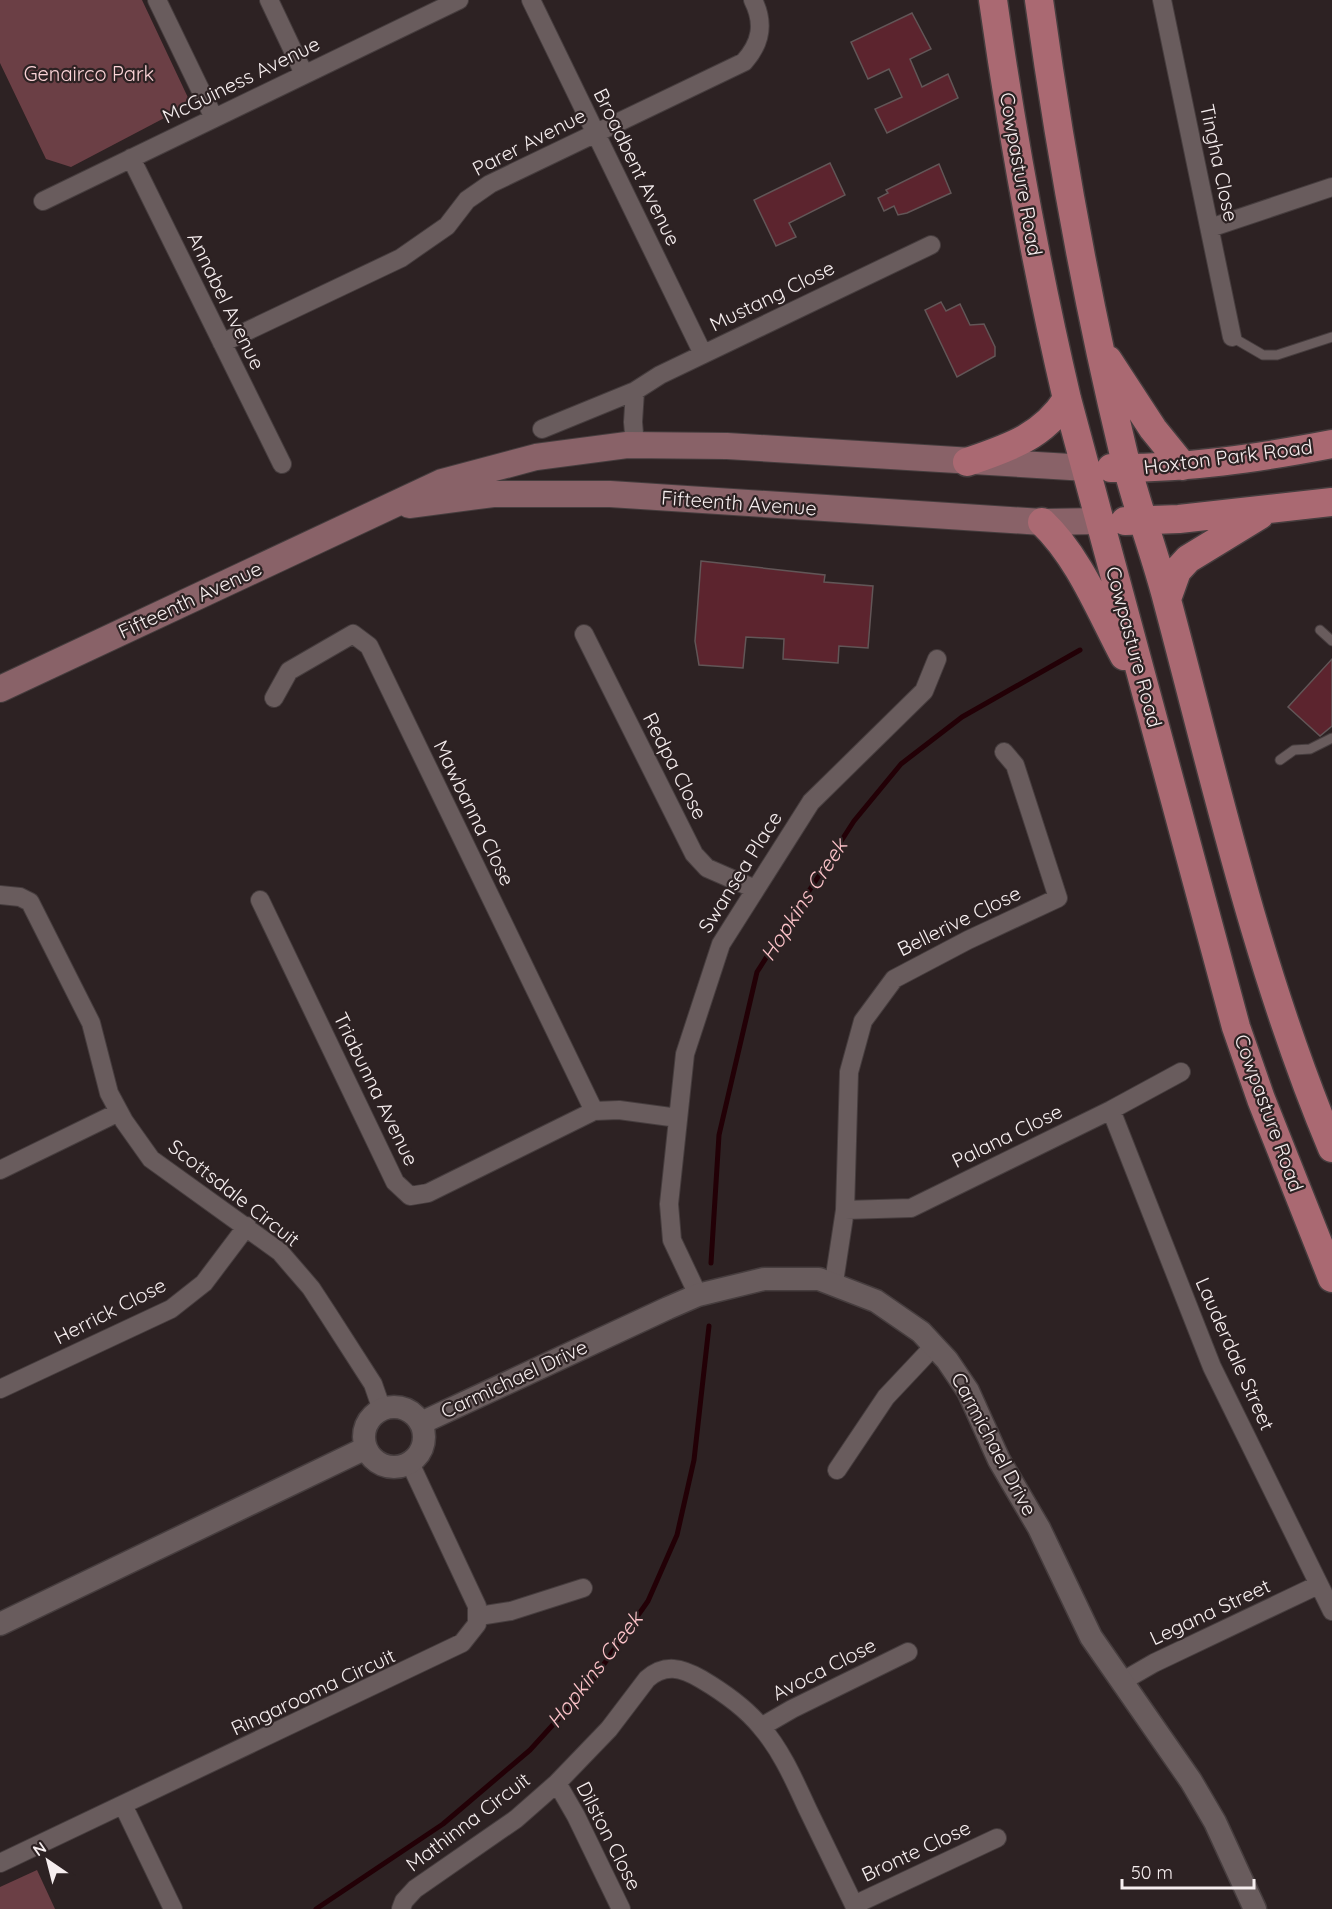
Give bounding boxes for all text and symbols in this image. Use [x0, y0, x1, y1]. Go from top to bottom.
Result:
street label: McGuiness Avenue [158, 31, 324, 128]
park label: Genairco Park [24, 61, 154, 86]
street label: Broadbent Avenue [588, 84, 686, 250]
street label: Cowpasture Road [995, 90, 1048, 258]
street label: Parer Avenue [468, 102, 590, 181]
street label: Tingha Close [1195, 102, 1244, 224]
street label: Annabel Avenue [182, 228, 271, 374]
street label: Mustang Close [705, 255, 838, 337]
street label: Hoxton Park Road [1142, 434, 1314, 479]
street label: Fifteenth Avenue [661, 485, 818, 520]
street label: Fifteenth Avenue [114, 555, 266, 644]
street label: Cowpasture Road [1101, 564, 1168, 730]
street label: Redpa Close [638, 708, 713, 823]
street label: Mawbanna Close [428, 736, 520, 890]
street label: Swansea Place [692, 806, 787, 937]
water label: Hopkins Creek [754, 832, 853, 965]
street label: Bellerive Close [893, 880, 1025, 961]
street label: Triabunna Avenue [328, 1008, 424, 1170]
street label: Cowpasture Road [1229, 1031, 1310, 1195]
street label: Palana Close [947, 1098, 1066, 1173]
street label: Scottsdale Circuit [164, 1134, 305, 1252]
street label: Herrick Close [50, 1272, 170, 1349]
street label: Lauderdale Street [1191, 1273, 1280, 1434]
street label: Carmichael Drive [437, 1334, 591, 1423]
street label: Carmichael Drive [946, 1368, 1043, 1520]
street label: Legana Street [1146, 1573, 1274, 1650]
water label: Hopkins Creek [541, 1605, 649, 1733]
street label: Avoca Close [768, 1632, 880, 1705]
street label: Ringarooma Circuit [227, 1642, 399, 1741]
street label: Mathinna Circuit [401, 1767, 535, 1876]
street label: Dilston Close [571, 1777, 648, 1894]
street label: Bronte Close [857, 1814, 974, 1887]
north arrow [18, 1831, 78, 1891]
text: N [29, 1837, 50, 1860]
scale bar [1122, 1852, 1254, 1890]
text: 50 m [1131, 1861, 1173, 1884]

